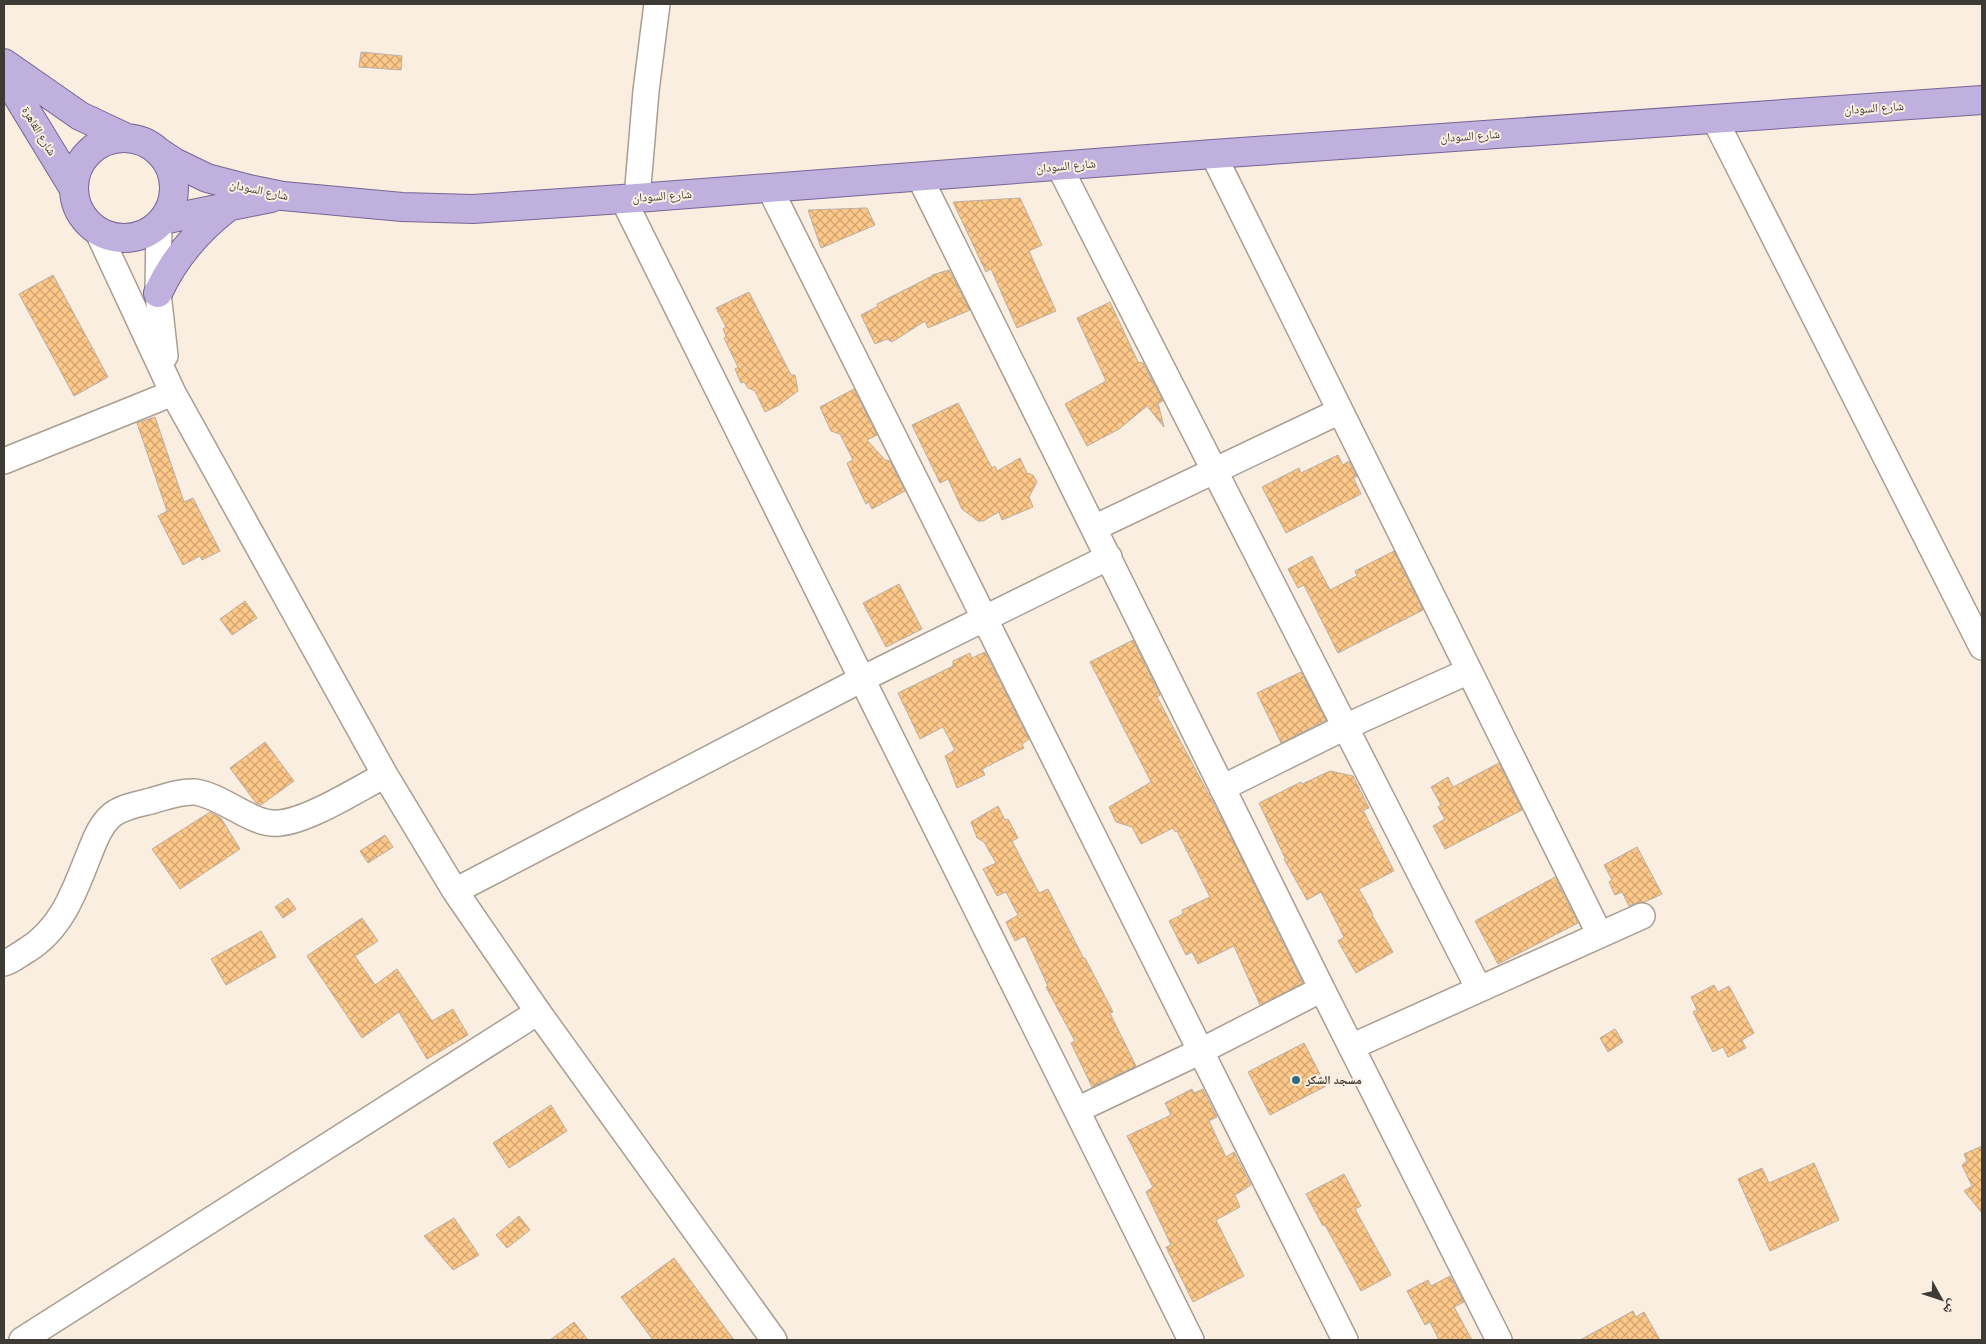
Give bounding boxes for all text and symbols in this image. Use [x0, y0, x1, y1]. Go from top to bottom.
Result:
street label: شارع السودان [1844, 97, 1904, 118]
street label: شارع القاهرة [18, 103, 61, 159]
street label: شارع السودان [1440, 125, 1500, 146]
street label: شارع السودان [1035, 154, 1097, 177]
street label: شارع السودان [228, 175, 290, 204]
street label: شارع السودان [632, 185, 692, 206]
place label: مسجد الشكر [1305, 1071, 1362, 1088]
marker: مسجد الشكر [1290, 1074, 1302, 1086]
north arrow [1916, 1274, 1966, 1324]
text: ش [1939, 1296, 1963, 1320]

